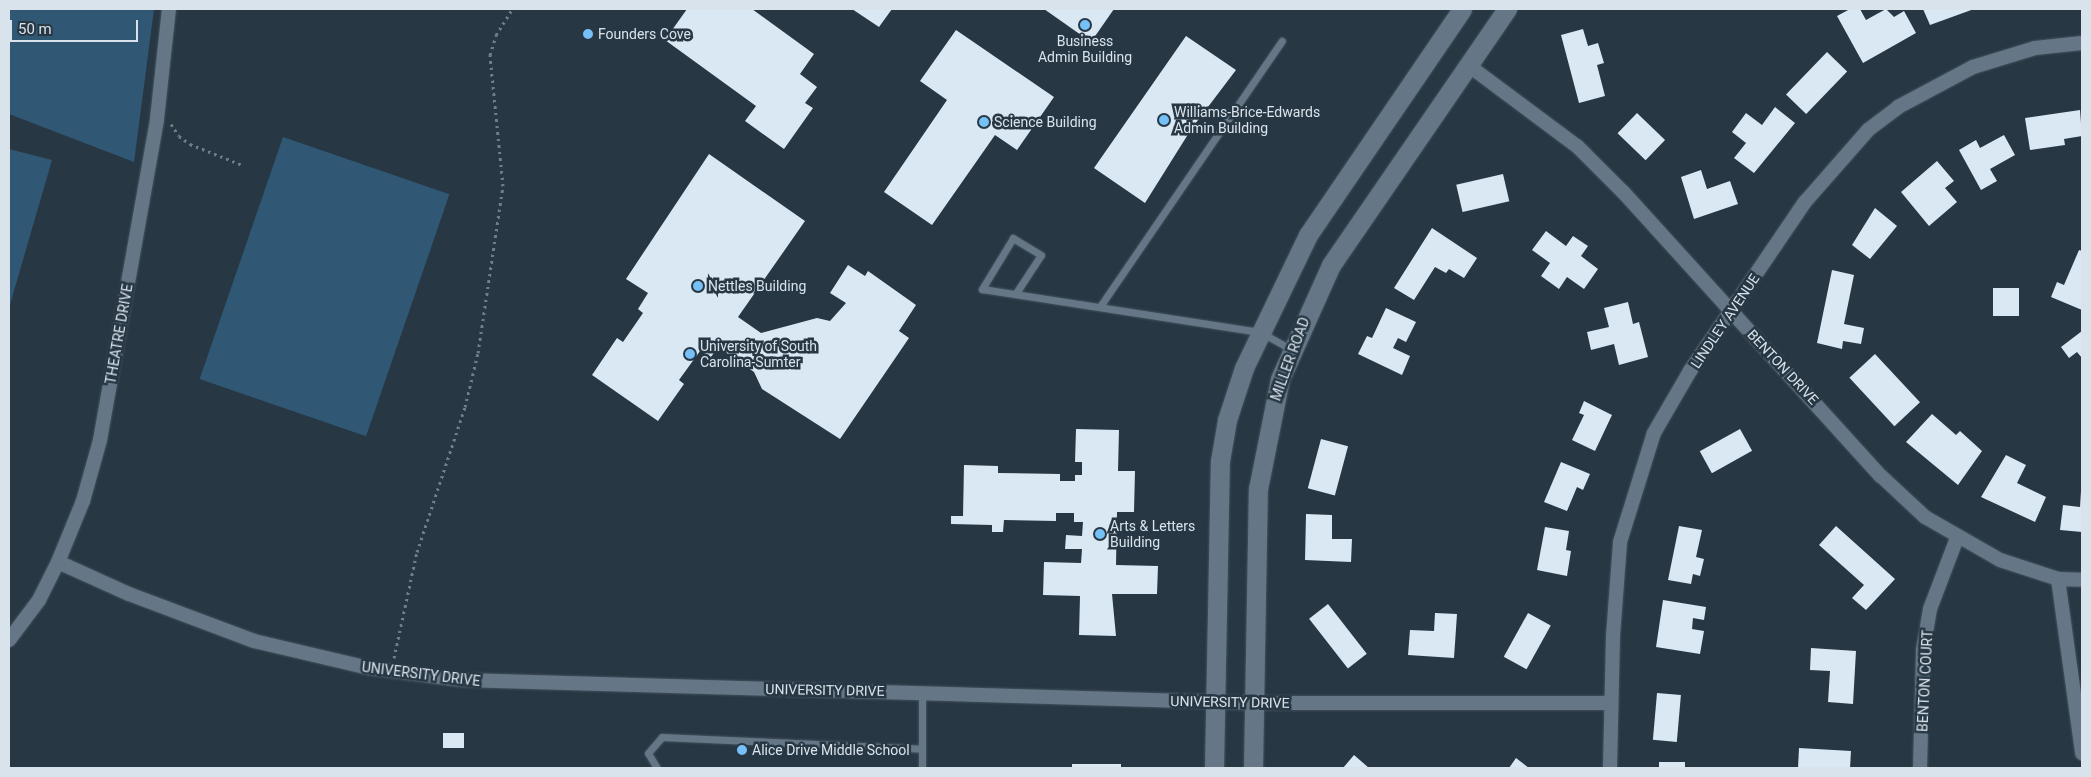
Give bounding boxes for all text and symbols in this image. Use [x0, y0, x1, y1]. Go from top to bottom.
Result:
scale bar [12, 10, 140, 42]
marker: Business Admin Building [1079, 19, 1091, 31]
text: 50 m [18, 20, 52, 38]
place label: Founders Cove [598, 26, 691, 42]
marker: Founders Cove [582, 28, 594, 40]
place label: Business Admin Building [1038, 33, 1132, 65]
place label: Williams-Brice-Edwards Admin Building [1174, 104, 1320, 136]
place label: Science Building [994, 114, 1097, 130]
marker: Williams-Brice-Edwards Admin Building [1158, 114, 1170, 126]
marker: Science Building [978, 116, 990, 128]
street label: LINDLEY AVENUE [1687, 271, 1763, 371]
place label: Nettles Building [708, 278, 806, 294]
marker: Nettles Building [692, 280, 704, 292]
street label: THEATRE DRIVE [102, 283, 136, 385]
street label: MILLER ROAD [1267, 315, 1313, 403]
street label: BENTON DRIVE [1744, 326, 1822, 408]
place label: University of South Carolina-Sumter [700, 338, 817, 371]
marker: University of South Carolina-Sumter [684, 348, 696, 360]
place label: Arts & Letters Building [1110, 518, 1195, 550]
marker: Arts & Letters Building [1094, 528, 1106, 540]
street label: BENTON COURT [1914, 630, 1936, 732]
street label: UNIVERSITY DRIVE [361, 658, 481, 690]
street label: UNIVERSITY DRIVE [765, 681, 885, 699]
street label: UNIVERSITY DRIVE [1170, 693, 1290, 711]
place label: Alice Drive Middle School [752, 742, 910, 758]
marker: Alice Drive Middle School [736, 744, 748, 756]

